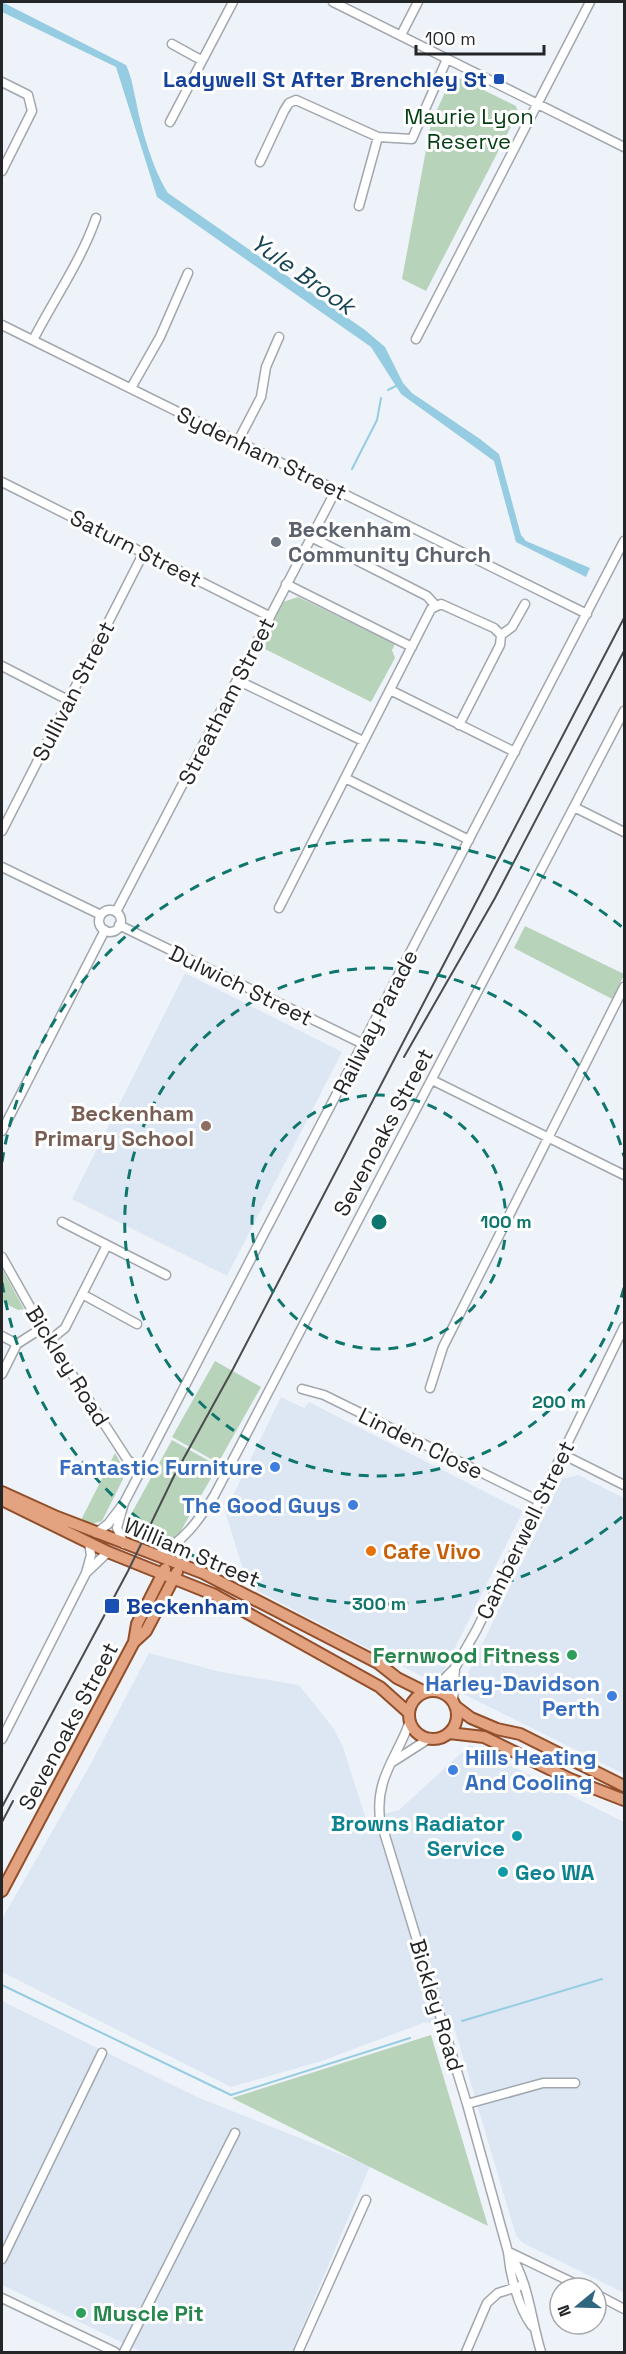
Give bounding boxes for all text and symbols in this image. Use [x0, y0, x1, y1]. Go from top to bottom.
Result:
scale bar [416, 18, 544, 56]
text: 100 m [425, 27, 476, 50]
place label: Ladywell St After Brenchley St [163, 65, 487, 93]
marker: Ladywell St After Brenchley St [492, 72, 506, 86]
park label: Maurie Lyon Reserve [404, 102, 534, 155]
water label: Yule Brook [245, 227, 364, 323]
street label: Sydenham Street [172, 400, 352, 506]
street label: Saturn Street [66, 503, 206, 593]
place label: Beckenham Community Church [288, 515, 491, 568]
marker: Beckenham Community Church [269, 535, 283, 549]
street label: Streatham Street [172, 612, 280, 790]
street label: Sullivan Street [26, 616, 120, 766]
street label: Dulwich Street [165, 938, 317, 1032]
street label: Railway Parade [326, 945, 424, 1099]
street label: Sevenoaks Street [327, 1043, 439, 1221]
place label: Beckenham Primary School [34, 1099, 194, 1152]
marker: Beckenham Primary School [199, 1119, 213, 1133]
text: 100 m [480, 1210, 532, 1233]
centre of rings [369, 1212, 389, 1232]
street label: Bickley Road [20, 1301, 116, 1431]
text: 200 m [532, 1390, 586, 1413]
street label: Linden Close [354, 1401, 488, 1485]
street label: Camberwell Street [470, 1436, 580, 1624]
place label: Fantastic Furniture [59, 1453, 263, 1481]
marker: Fantastic Furniture [268, 1460, 282, 1474]
place label: The Good Guys [182, 1491, 341, 1519]
marker: The Good Guys [346, 1498, 360, 1512]
street label: William Street [120, 1511, 264, 1593]
place label: Cafe Vivo [383, 1537, 481, 1565]
marker: Cafe Vivo [364, 1544, 378, 1558]
place label: Beckenham [126, 1592, 249, 1620]
text: 300 m [352, 1592, 406, 1615]
marker: Beckenham [103, 1597, 121, 1615]
street label: Sevenoaks Street [12, 1637, 124, 1815]
place label: Fernwood Fitness [373, 1641, 560, 1669]
marker: Fernwood Fitness [565, 1648, 579, 1662]
place label: Harley-Davidson Perth [425, 1669, 600, 1722]
marker: Harley-Davidson Perth [605, 1689, 619, 1703]
place label: Hills Heating And Cooling [465, 1743, 597, 1796]
marker: Hills Heating And Cooling [446, 1763, 460, 1777]
place label: Browns Radiator Service [331, 1809, 505, 1862]
marker: Browns Radiator Service [510, 1829, 524, 1843]
place label: Geo WA [515, 1858, 595, 1886]
marker: Geo WA [496, 1865, 510, 1879]
street label: Bickley Road [404, 1936, 470, 2074]
north arrow [548, 2276, 608, 2336]
place label: Muscle Pit [93, 2299, 204, 2327]
text: N [553, 2302, 576, 2319]
marker: Muscle Pit [74, 2306, 88, 2320]

